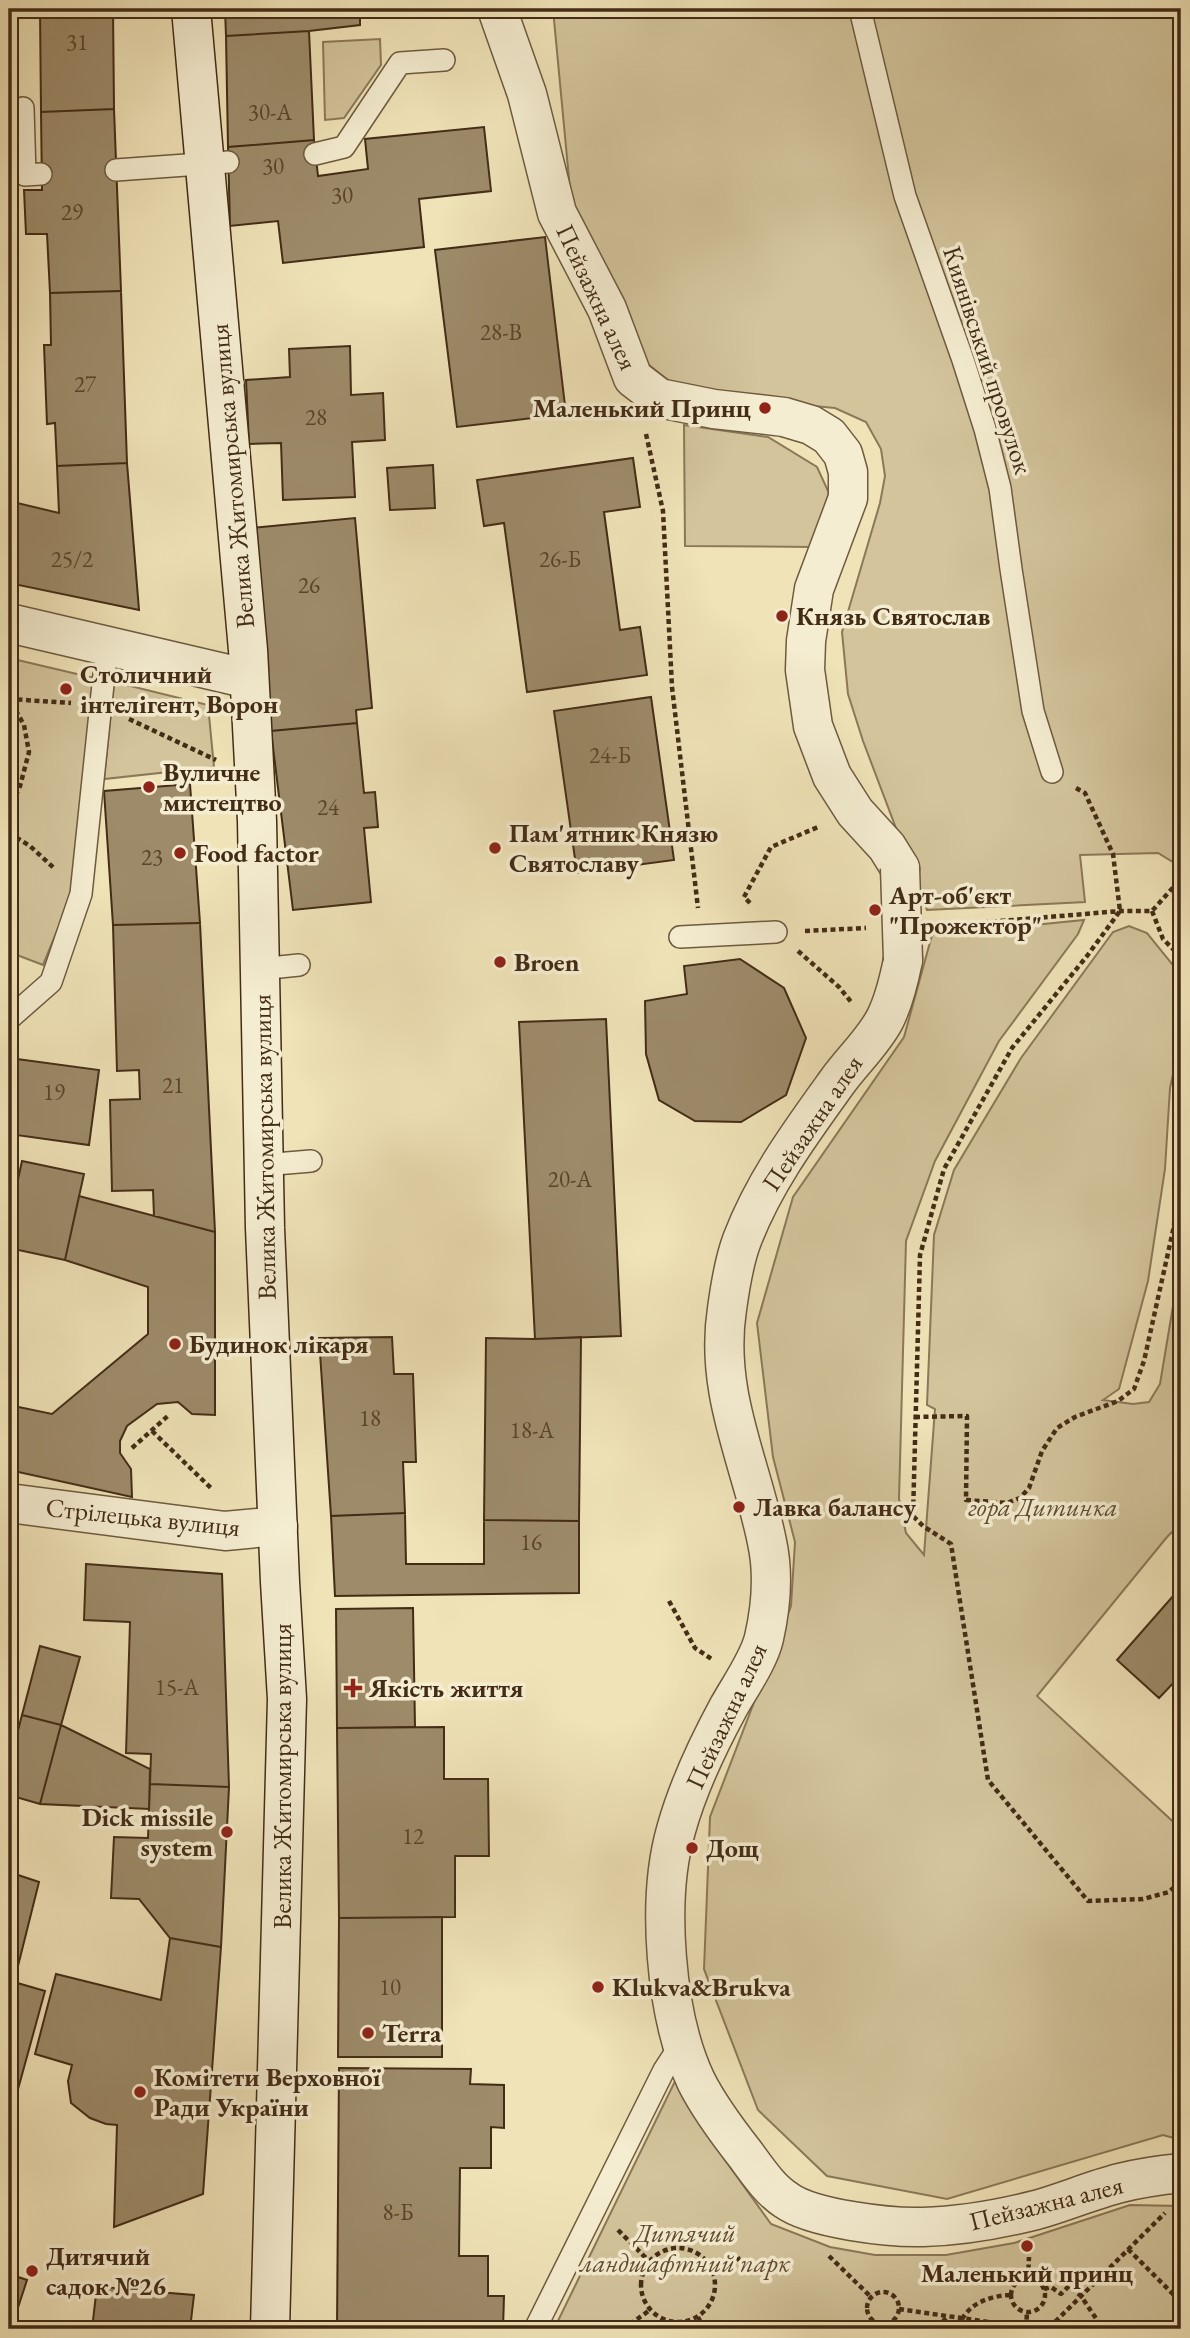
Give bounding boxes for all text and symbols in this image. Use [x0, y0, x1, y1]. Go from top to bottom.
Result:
house number: 31 [66, 27, 88, 57]
house number: 30-А [248, 97, 293, 127]
house number: 30 [262, 151, 284, 181]
house number: 30 [331, 180, 353, 210]
house number: 29 [61, 197, 83, 227]
street label: Пейзажна алея [548, 219, 646, 375]
street label: Киянівський провулок [935, 242, 1041, 479]
house number: 28-В [480, 317, 522, 347]
street label: Велика Житомирська вулиця [202, 322, 262, 630]
house number: 27 [74, 369, 97, 399]
place label: Маленький Принц [533, 391, 751, 425]
marker: Маленький Принц [757, 400, 773, 416]
house number: 28 [305, 402, 327, 432]
house number: 25/2 [51, 544, 93, 574]
house number: 26-Б [539, 544, 581, 574]
house number: 26 [298, 570, 320, 600]
place label: Князь Святослав [796, 599, 990, 633]
marker: Князь Святослав [774, 608, 790, 624]
place label: Столичний інтелігент, Ворон [80, 657, 278, 721]
marker: Столичний інтелігент, Ворон [58, 681, 74, 697]
house number: 24-Б [589, 740, 631, 770]
place label: Вуличне мистецтво [163, 755, 282, 819]
marker: Вуличне мистецтво [141, 779, 157, 795]
house number: 24 [317, 792, 340, 822]
place label: Пам'ятник Князю Святославу [509, 816, 718, 880]
place label: Food factor [194, 836, 319, 870]
marker: Пам'ятник Князю Святославу [487, 840, 503, 856]
house number: 23 [141, 842, 163, 872]
marker: Food factor [172, 845, 188, 861]
place label: Арт-об'єкт "Прожектор" [888, 878, 1042, 942]
marker: Арт-об'єкт "Прожектор" [867, 902, 883, 918]
place label: Broen [514, 945, 580, 979]
marker: Broen [492, 954, 508, 970]
street label: Велика Житомирська вулиця [244, 994, 284, 1300]
street label: Пейзажна алея [754, 1048, 870, 1198]
house number: 21 [162, 1070, 184, 1100]
house number: 19 [43, 1077, 65, 1107]
house number: 20-А [548, 1164, 593, 1194]
place label: Будинок лікаря [189, 1327, 369, 1361]
marker: Будинок лікаря [167, 1336, 183, 1352]
house number: 18 [359, 1403, 381, 1433]
house number: 18-А [510, 1415, 555, 1445]
street label: Стрілецька вулиця [44, 1490, 242, 1544]
place label: Лавка балансу [753, 1490, 916, 1524]
park label: гора Дитинка [967, 1490, 1118, 1524]
marker: Лавка балансу [731, 1499, 747, 1515]
house number: 16 [520, 1527, 542, 1557]
street label: Велика Житомирська вулиця [265, 1623, 299, 1929]
street label: Пейзажна алея [677, 1638, 775, 1794]
place label: Якість життя [368, 1671, 523, 1705]
house number: 15-А [155, 1672, 200, 1702]
marker: Якість життя [343, 1678, 363, 1698]
place label: Dick missile system [82, 1800, 213, 1864]
house number: 12 [402, 1821, 424, 1851]
marker: Dick missile system [219, 1824, 235, 1840]
place label: Дощ [706, 1831, 759, 1865]
marker: Дощ [684, 1840, 700, 1856]
place label: Klukva&Brukva [612, 1970, 791, 2004]
house number: 10 [379, 1972, 401, 2002]
marker: Klukva&Brukva [590, 1979, 606, 1995]
place label: Terra [382, 2016, 442, 2050]
marker: Terra [360, 2025, 376, 2041]
place label: Комітети Верховної Ради України [154, 2060, 382, 2124]
marker: Комітети Верховної Ради України [132, 2084, 148, 2100]
street label: Пейзажна алея [966, 2167, 1126, 2239]
house number: 8-Б [383, 2197, 413, 2227]
park label: Дитячий ландшафтний парк [578, 2216, 791, 2280]
marker: Маленький принц [1019, 2238, 1035, 2254]
place label: Дитячий садок №26 [46, 2239, 166, 2303]
place label: Маленький принц [921, 2256, 1133, 2290]
marker: Дитячий садок №26 [24, 2263, 40, 2279]

